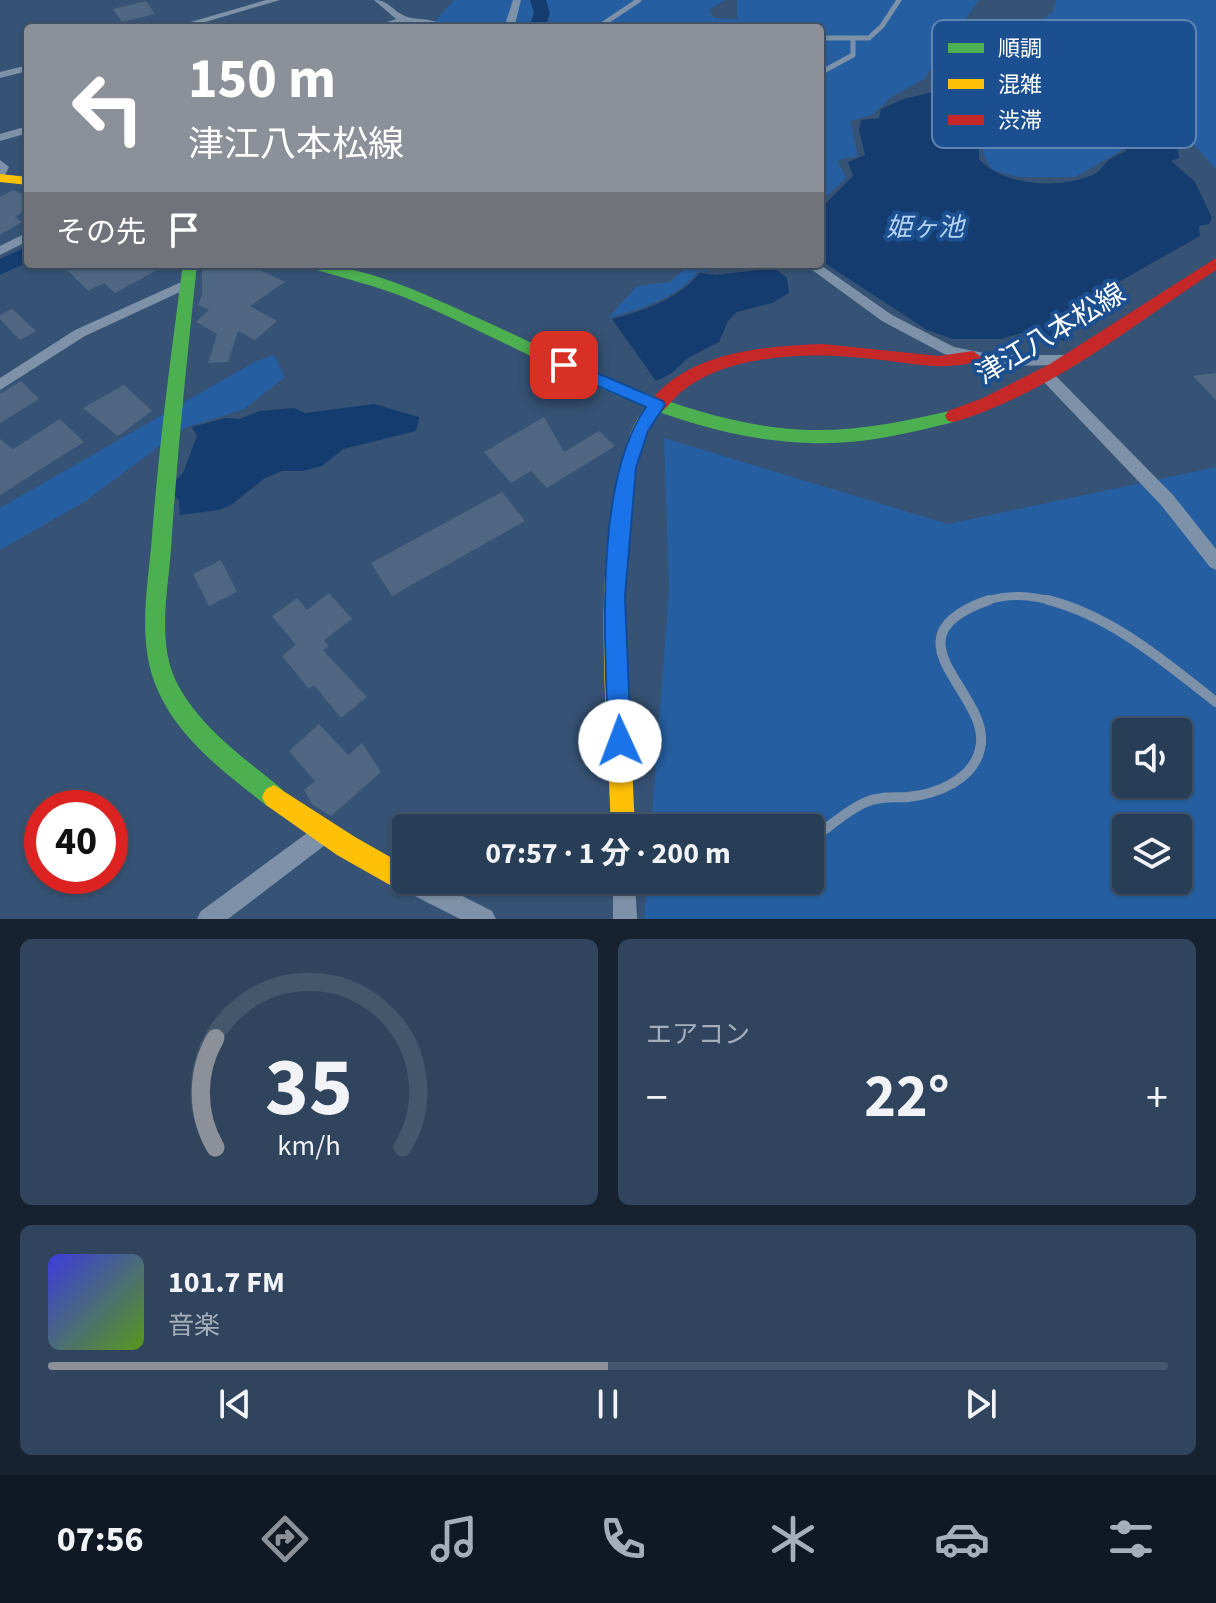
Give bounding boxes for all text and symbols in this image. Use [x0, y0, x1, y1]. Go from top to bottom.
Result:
legend [932, 20, 1196, 148]
text: 順調 [998, 33, 1042, 65]
text: 150 m [188, 40, 336, 119]
icon: left [56, 56, 160, 160]
text: 混雑 [998, 69, 1042, 101]
text: 渋滞 [998, 105, 1042, 137]
text: 津江八本松線 [188, 119, 404, 170]
icon: arrive [162, 208, 206, 252]
water label: 姫ヶ池 [886, 209, 967, 246]
text: その先 [56, 211, 146, 254]
street label: 津江八本松線 [968, 273, 1133, 394]
pin [530, 331, 598, 399]
icon: arrive [542, 343, 586, 387]
position arrow [578, 699, 662, 783]
map controls [1112, 718, 1192, 894]
button: sound [1112, 718, 1192, 798]
speed limit sign: 40 [24, 790, 128, 894]
button: layers [1112, 814, 1192, 894]
text: 07:57 · 1 分 · 200 m [485, 832, 731, 875]
text: エアコン [646, 1016, 750, 1053]
text: 35 [265, 1029, 353, 1147]
text: 22° [864, 1055, 950, 1140]
text: − [646, 1067, 668, 1130]
text: + [1146, 1067, 1168, 1130]
text: km/h [277, 1126, 341, 1166]
text: 101.7 FM [168, 1261, 285, 1304]
text: 音楽 [168, 1307, 220, 1344]
icon: previous [213, 1382, 257, 1426]
icon: pause [586, 1382, 630, 1426]
icon: next [959, 1382, 1003, 1426]
icon: directions [257, 1511, 313, 1567]
icon: music [426, 1511, 482, 1567]
icon: phone [595, 1511, 651, 1567]
icon: climate [765, 1511, 821, 1567]
icon: car [934, 1511, 990, 1567]
icon: filters [1103, 1511, 1159, 1567]
text: 07:56 [57, 1514, 143, 1565]

